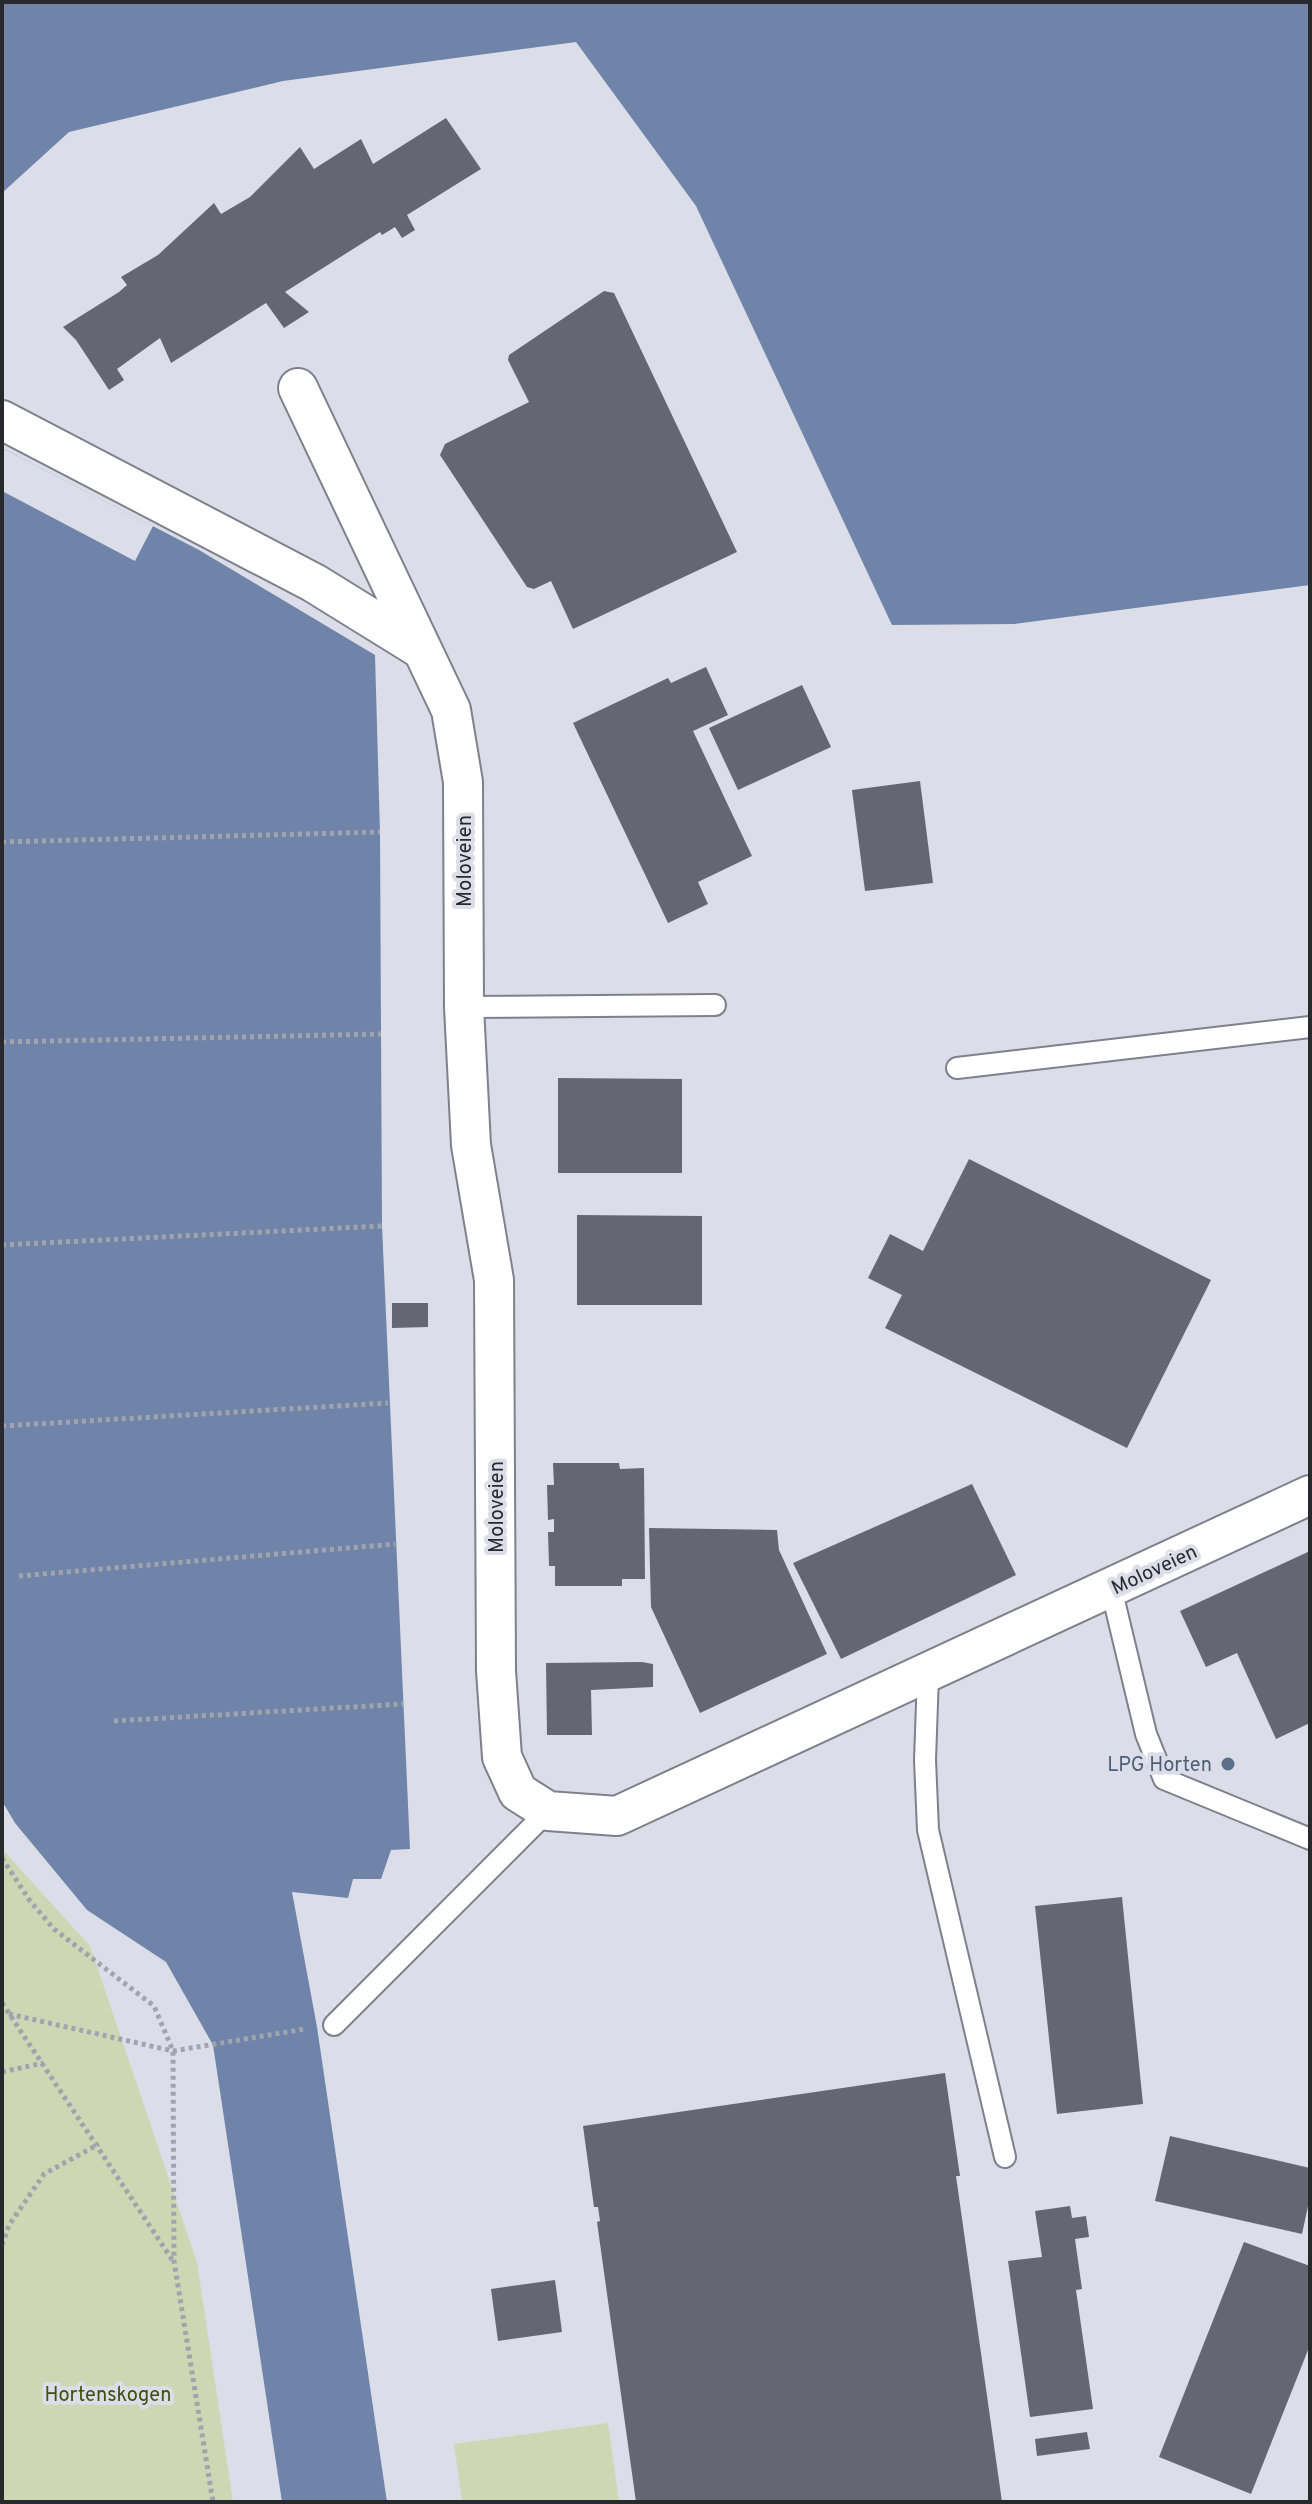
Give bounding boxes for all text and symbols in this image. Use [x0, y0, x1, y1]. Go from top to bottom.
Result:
street label: Moloveien [453, 815, 479, 907]
street label: Moloveien [485, 1461, 511, 1553]
street label: Moloveien [1108, 1540, 1202, 1602]
place label: LPG Horten [1107, 1753, 1212, 1779]
marker: LPG Horten [1219, 1755, 1237, 1773]
park label: Hortenskogen [44, 2383, 172, 2409]

